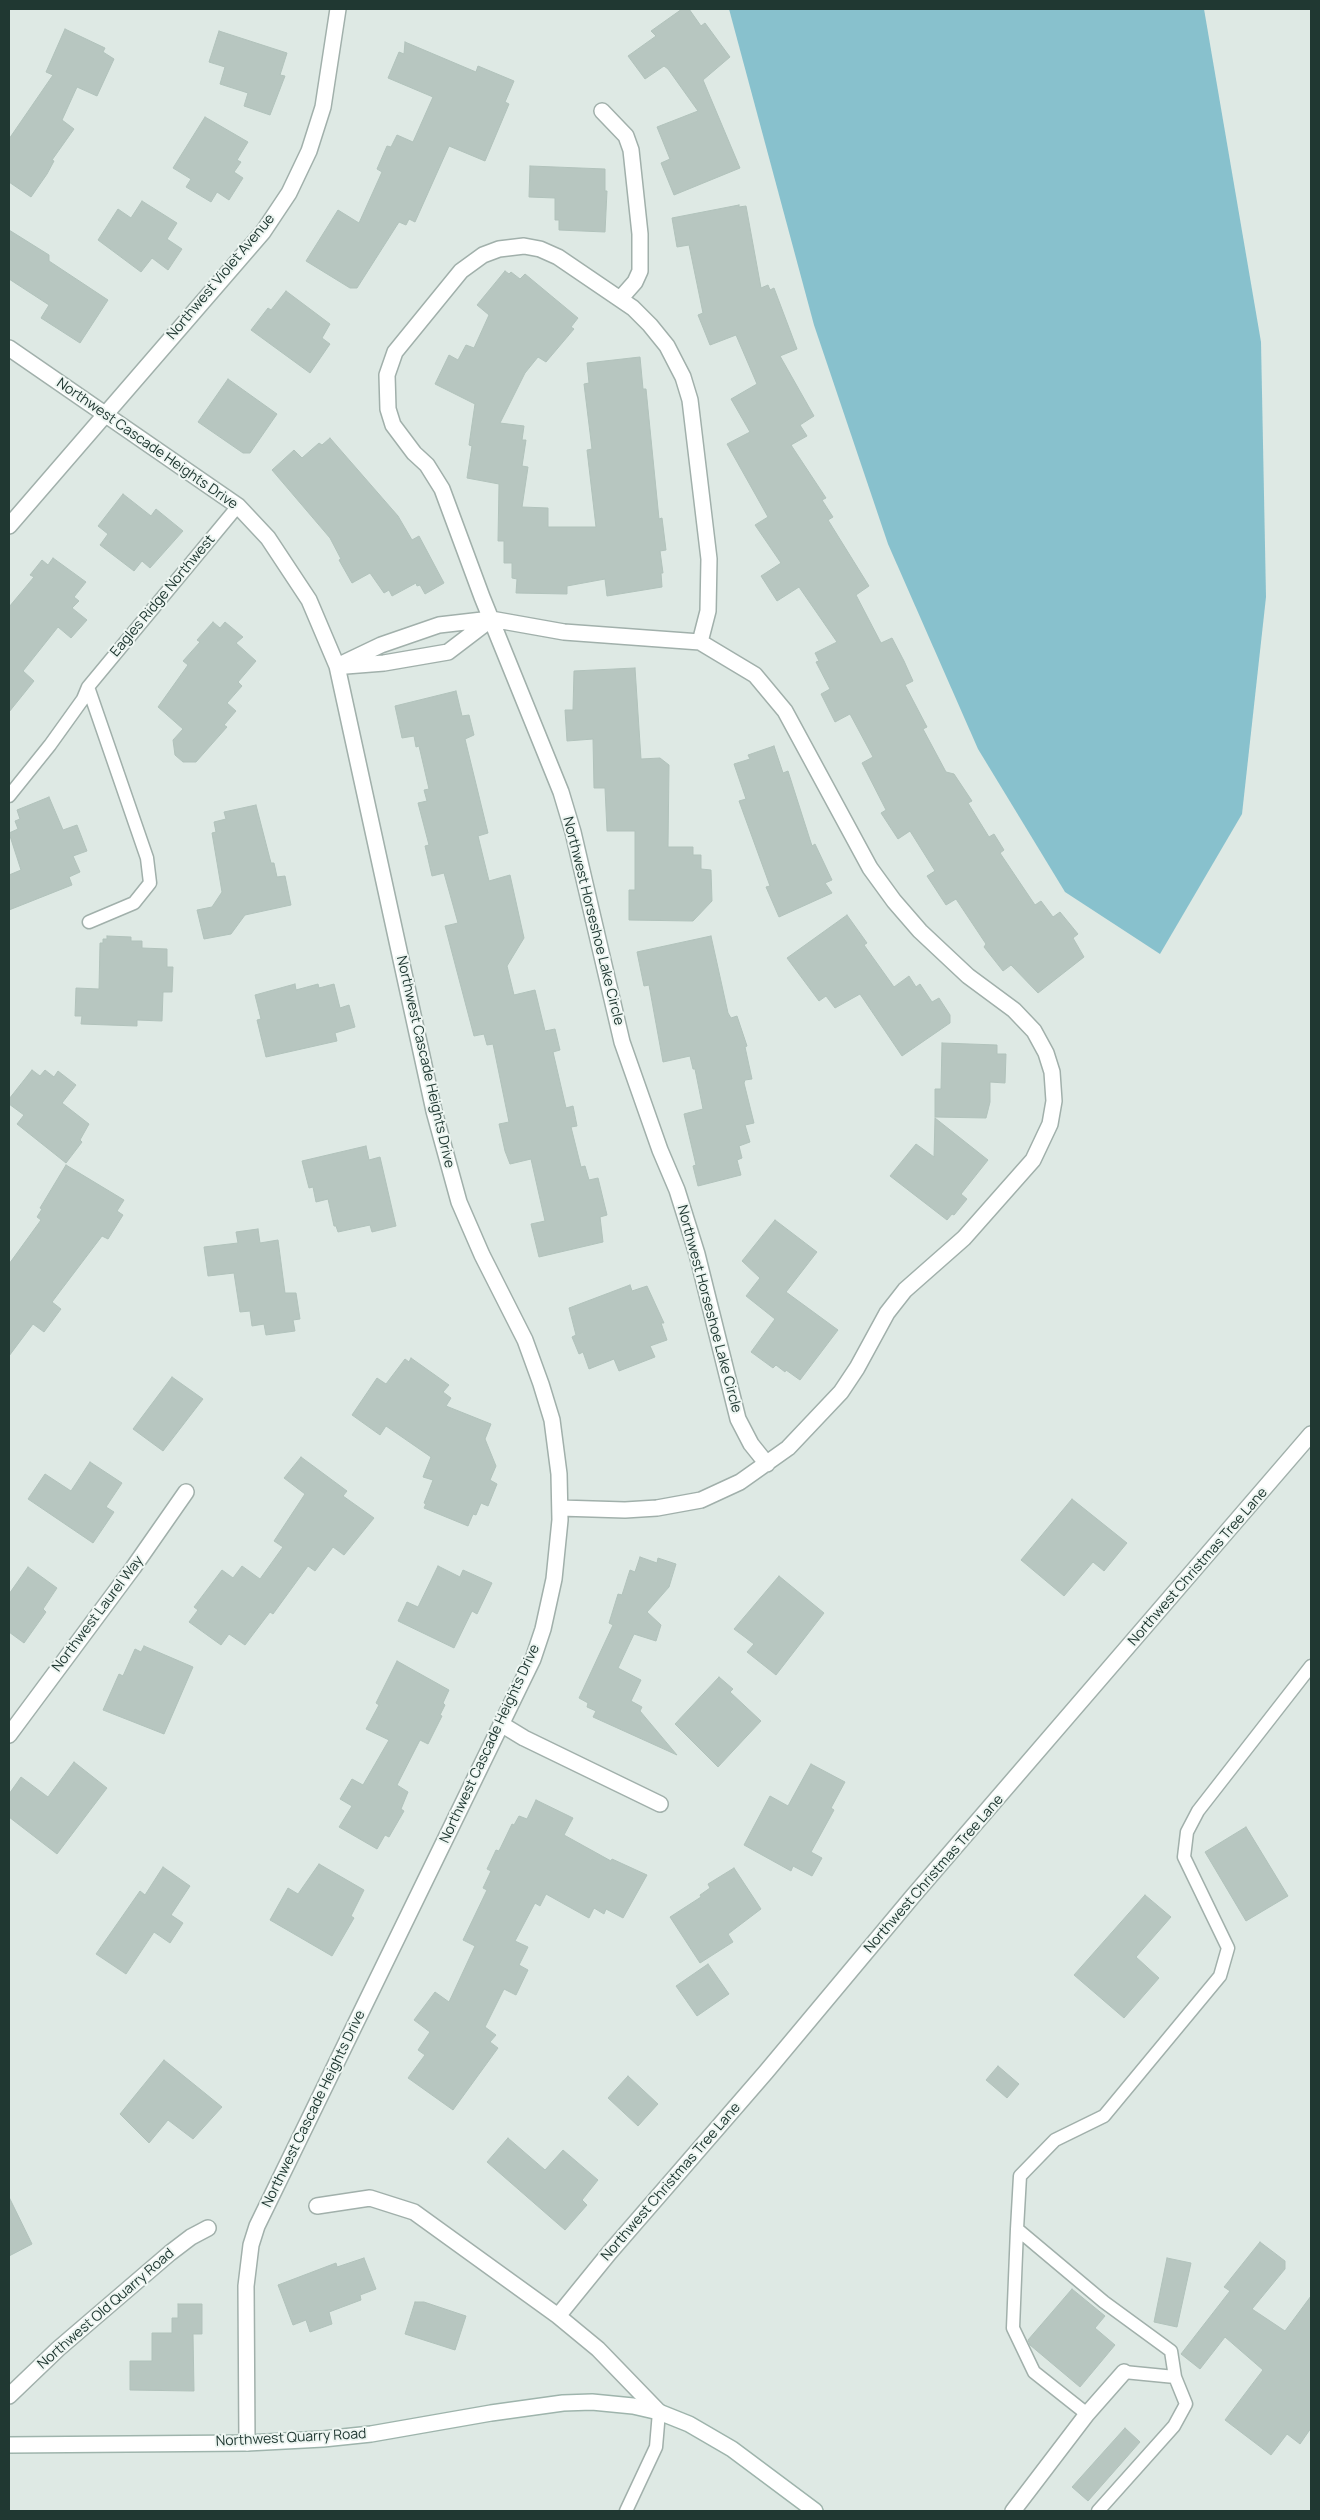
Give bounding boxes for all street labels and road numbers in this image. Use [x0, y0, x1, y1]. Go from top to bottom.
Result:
street label: Northwest Violet Avenue [164, 211, 278, 343]
street label: Northwest Cascade Heights Drive [53, 375, 241, 513]
street label: Eagles Ridge Northwest [107, 532, 219, 660]
street label: Northwest Horseshoe Lake Circle [559, 815, 627, 1027]
street label: Northwest Cascade Heights Drive [392, 954, 458, 1170]
street label: Northwest Horseshoe Lake Circle [673, 1203, 745, 1415]
street label: Northwest Christmas Tree Lane [1125, 1485, 1271, 1649]
street label: Northwest Laurel Way [49, 1553, 147, 1675]
street label: Northwest Cascade Heights Drive [436, 1642, 544, 1846]
street label: Northwest Christmas Tree Lane [861, 1792, 1007, 1956]
street label: Northwest Cascade Heights Drive [259, 2008, 369, 2210]
street label: Northwest Christmas Tree Lane [598, 2100, 744, 2264]
street label: Northwest Old Quarry Road [34, 2245, 178, 2373]
street label: Northwest Quarry Road [215, 2426, 367, 2450]

